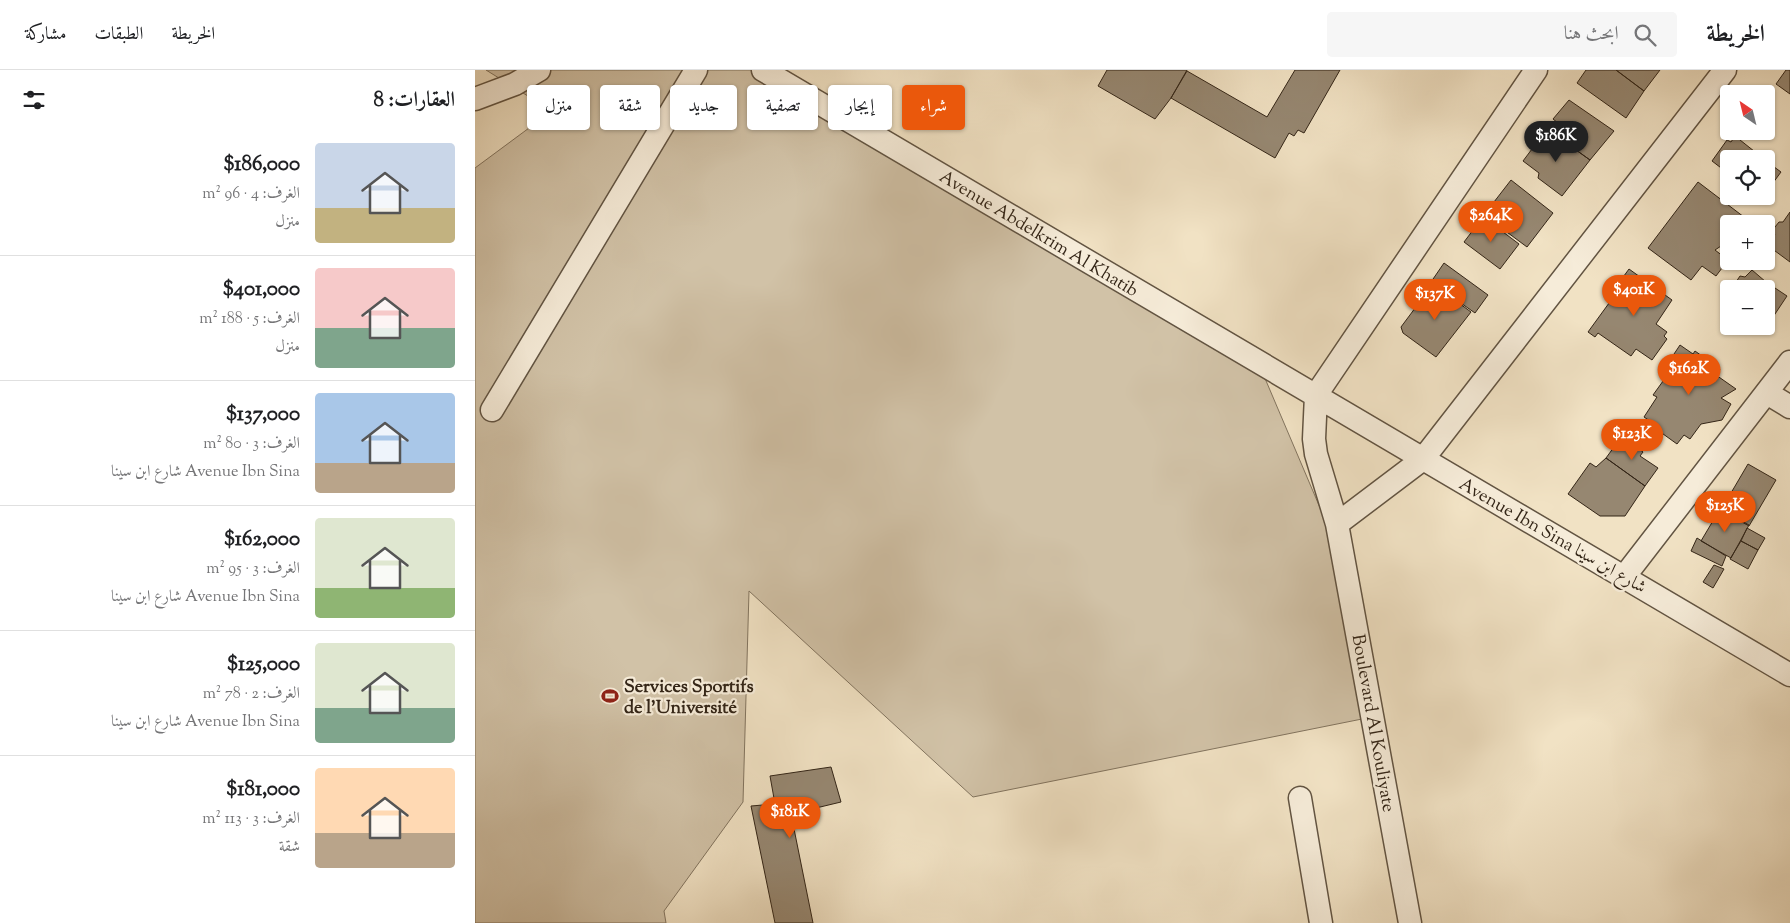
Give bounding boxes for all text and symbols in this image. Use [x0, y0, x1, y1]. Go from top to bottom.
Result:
search box [1327, 12, 1677, 57]
text: الخريطة [1707, 18, 1765, 52]
text: ابحث هنا [1564, 21, 1619, 48]
icon: search [1631, 21, 1659, 49]
text: مشاركة [25, 22, 66, 48]
text: الطبقات [94, 22, 143, 48]
text: الخريطة [171, 22, 215, 48]
chip: منزل [527, 85, 590, 130]
chip: شقة [600, 85, 660, 130]
chip: جديد [670, 85, 737, 130]
chip: تصفية [747, 85, 818, 130]
chip: إيجار [828, 85, 892, 130]
chip: شراء [902, 85, 965, 130]
north arrow [1720, 85, 1775, 140]
map controls [1720, 85, 1775, 335]
icon: filters [20, 86, 48, 114]
text: العقارات: 8 [374, 86, 455, 116]
pin: $186K [1521, 121, 1591, 163]
text: $186K [1535, 125, 1577, 148]
text: $186,000 [223, 150, 300, 180]
button: locate [1720, 150, 1775, 205]
icon: home [355, 163, 415, 223]
street label: Avenue Abdelkrim Al Khatib [934, 165, 1142, 305]
text: الغرف: 4 · 96 m² [202, 183, 300, 206]
pin: $264K [1456, 200, 1526, 243]
text: $264K [1469, 205, 1513, 228]
text: منزل [275, 211, 300, 234]
button: + [1720, 215, 1775, 270]
pin: $401K [1599, 274, 1669, 317]
text: $401,000 [222, 275, 300, 305]
pin: $137K [1400, 278, 1470, 321]
text: $401K [1613, 279, 1655, 302]
button: − [1720, 280, 1775, 335]
text: $137K [1415, 283, 1455, 306]
icon: home [355, 288, 415, 348]
text: الغرف: 5 · 188 m² [199, 308, 300, 331]
text: منزل [275, 336, 300, 359]
pin: $162K [1654, 354, 1724, 396]
text: $162K [1669, 358, 1709, 381]
text: $137,000 [226, 400, 300, 430]
icon: home [355, 413, 415, 473]
pin: $123K [1597, 418, 1667, 461]
text: $123K [1612, 423, 1652, 446]
text: الغرف: 3 · 80 m² [203, 433, 300, 456]
text: Avenue Ibn Sina شارع ابن سينا [111, 461, 300, 484]
street label: Avenue Ibn Sina شارع ابن سينا [1453, 472, 1651, 601]
pin: $125K [1690, 490, 1760, 533]
text: $125K [1706, 495, 1744, 518]
text: $162,000 [224, 525, 300, 555]
icon: home [355, 538, 415, 598]
text: الغرف: 3 · 95 m² [206, 558, 300, 581]
text: Avenue Ibn Sina شارع ابن سينا [111, 586, 300, 609]
street label: Boulevard Al Kouliyate [1344, 632, 1400, 814]
text: $125,000 [227, 650, 300, 680]
icon: home [355, 663, 415, 723]
place label: Services Sportifs de l'Université [624, 675, 754, 722]
text: الغرف: 2 · 78 m² [203, 683, 300, 706]
sports icon: Services Sportifs de l'Université [600, 686, 620, 706]
text: Avenue Ibn Sina شارع ابن سينا [111, 711, 300, 734]
text: $181,000 [226, 775, 300, 805]
icon: home [355, 788, 415, 848]
pin: $181K [755, 796, 825, 839]
text: $181K [771, 801, 810, 824]
text: الغرف: 3 · 113 m² [202, 808, 300, 831]
text: شقة [279, 836, 300, 859]

